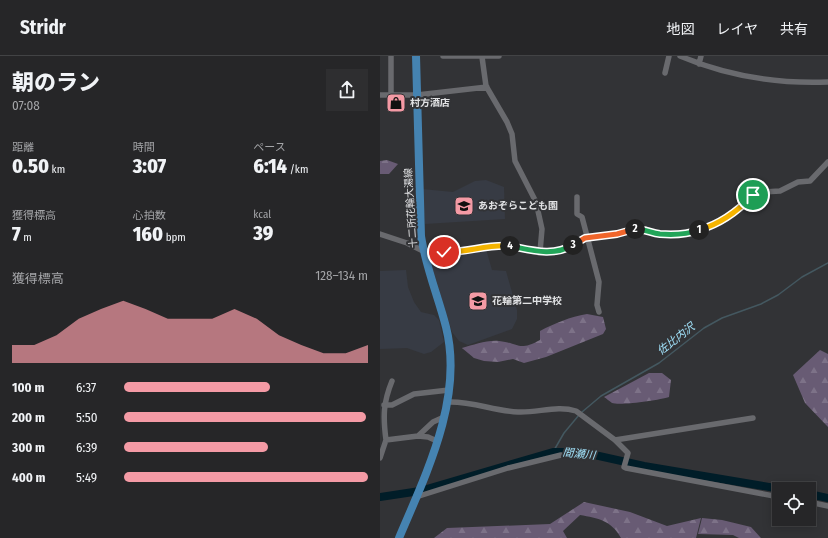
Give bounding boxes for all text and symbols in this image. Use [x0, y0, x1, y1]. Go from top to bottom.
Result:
text: Stridr [20, 16, 66, 39]
text: 地図 [666, 21, 694, 38]
text: レイヤ [716, 21, 758, 38]
text: 共有 [780, 21, 808, 38]
text: 朝のラン [12, 69, 100, 96]
button: share [326, 69, 368, 111]
shop icon: 村方酒店 [385, 92, 407, 114]
place label: 村方酒店 [410, 97, 450, 109]
text: 07:08 [12, 98, 40, 113]
text: 距離 [12, 141, 34, 154]
text: 時間 [133, 141, 155, 154]
text: ペース [253, 141, 286, 154]
text: 0.50 [12, 154, 49, 178]
text: 3:07 [133, 154, 166, 178]
text: 6:14 [253, 154, 287, 178]
text: km [49, 163, 65, 176]
text: /km [287, 163, 308, 176]
street label: 十二所花輪大湯線 [402, 168, 420, 248]
pin [736, 178, 770, 212]
icon: arrive [742, 184, 764, 206]
school or university icon: あおぞらこども園 [453, 195, 475, 217]
place label: あおぞらこども園 [478, 200, 558, 212]
text: kcal [253, 208, 271, 221]
text: 獲得標高 [12, 209, 56, 222]
text: 心拍数 [133, 209, 166, 222]
pin: 2 [625, 219, 645, 239]
pin: 1 [689, 220, 709, 240]
text: 39 [253, 221, 273, 245]
text: 7 [12, 222, 21, 246]
text: 160 [133, 222, 163, 246]
text: 2 [632, 222, 638, 235]
text: 1 [697, 223, 701, 236]
text: m [21, 231, 32, 244]
text: bpm [163, 231, 186, 244]
pin [427, 235, 461, 269]
pin: 3 [563, 235, 583, 255]
pin: 4 [500, 236, 520, 256]
text: 3 [570, 238, 576, 251]
text: 4 [507, 239, 513, 252]
icon: check [433, 241, 455, 263]
text: 128–134 m [315, 268, 368, 283]
text: 獲得標高 [12, 271, 64, 286]
school or university icon: 花輪第二中学校 [467, 290, 489, 312]
place label: 花輪第二中学校 [492, 295, 562, 307]
water label: 佐比内沢 [655, 319, 699, 358]
text: 100 m [12, 380, 44, 395]
text: 6:37 [76, 380, 96, 395]
text: 200 m [12, 410, 45, 425]
text: 5:50 [76, 410, 98, 425]
text: 300 m [12, 440, 45, 455]
text: 6:39 [76, 440, 97, 455]
water label: 間瀬川 [562, 446, 597, 462]
text: 400 m [12, 470, 46, 485]
text: 5:49 [76, 470, 97, 485]
map controls [772, 482, 816, 526]
button: locate [772, 482, 816, 526]

